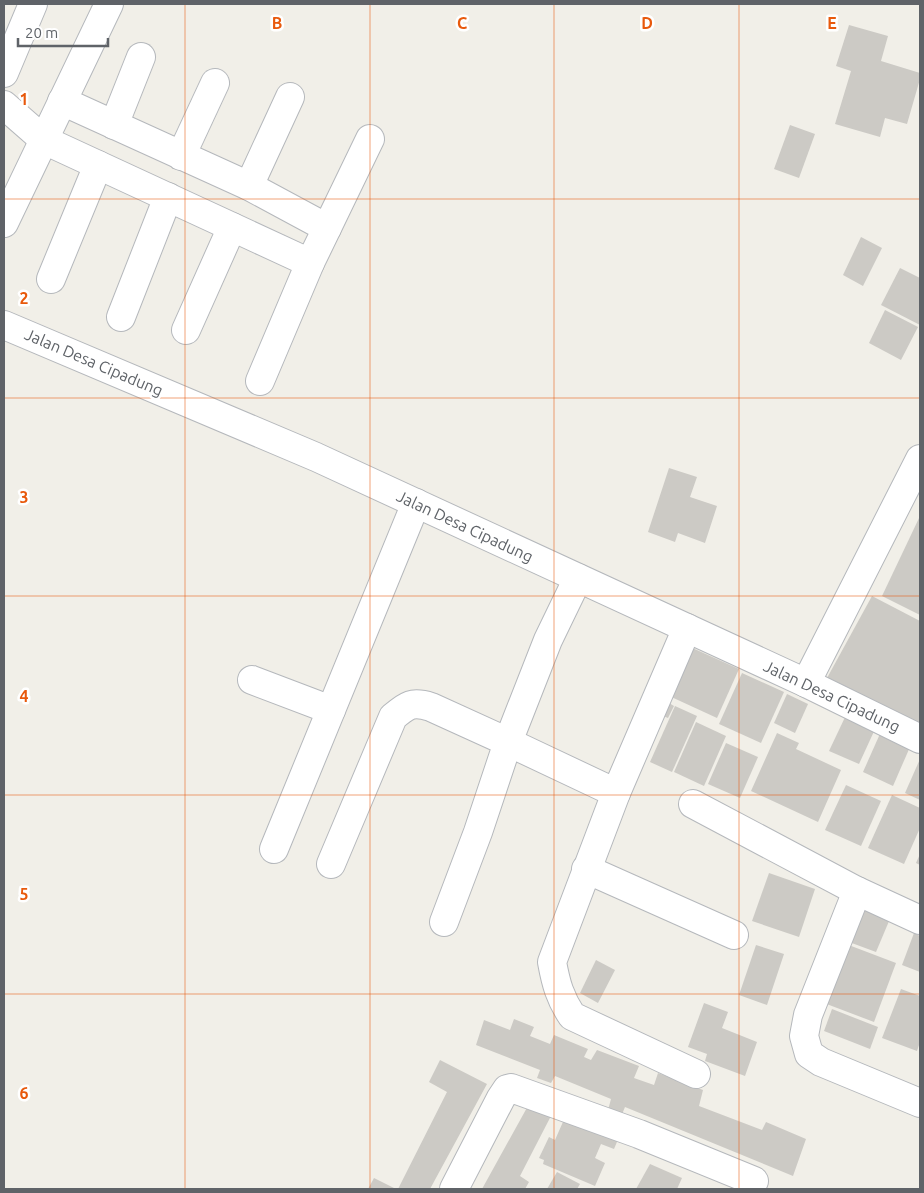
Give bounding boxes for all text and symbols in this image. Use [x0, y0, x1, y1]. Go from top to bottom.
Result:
text: B [272, 14, 282, 32]
text: C [457, 14, 467, 32]
text: D [641, 14, 653, 32]
text: E [827, 14, 837, 32]
scale bar [18, 15, 108, 47]
text: 20 m [25, 24, 58, 41]
text: 1 [19, 90, 29, 108]
text: 2 [19, 289, 29, 307]
street label: Jalan Desa Cipadung [22, 325, 166, 399]
street label: Jalan Desa Cipadung [394, 486, 536, 566]
text: 3 [19, 488, 29, 506]
street label: Jalan Desa Cipadung [761, 656, 903, 736]
text: 4 [19, 687, 29, 705]
text: 5 [19, 885, 29, 903]
text: 6 [19, 1084, 29, 1102]

